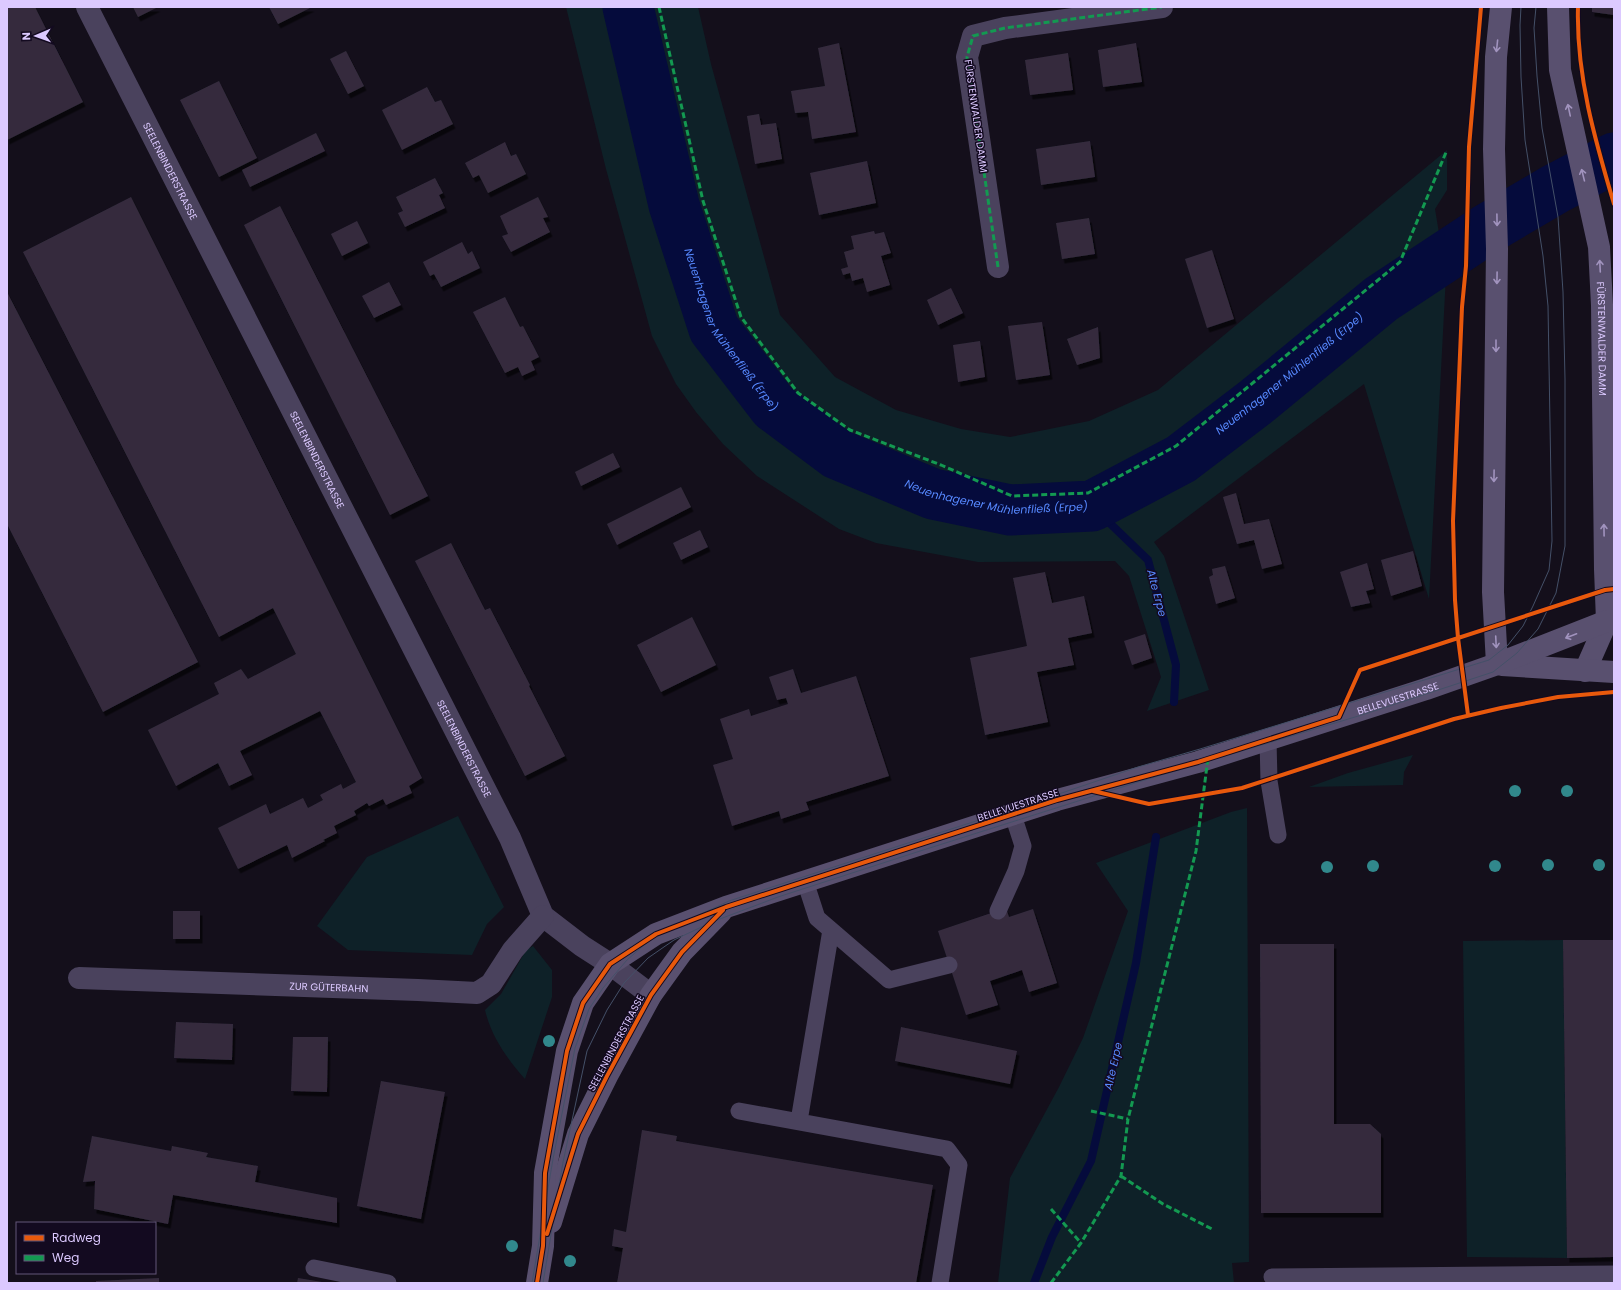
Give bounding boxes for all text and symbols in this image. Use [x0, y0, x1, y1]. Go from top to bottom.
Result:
north arrow [16, 16, 56, 56]
text: N [18, 32, 34, 41]
one-way arrow [1494, 39, 1501, 52]
street label: FÜRSTENWALDER DAMM [961, 58, 991, 174]
one-way arrow [1564, 104, 1572, 117]
street label: SEELENBINDERSTRASSE [139, 120, 202, 222]
one-way arrow [1579, 169, 1587, 182]
one-way arrow [1493, 213, 1501, 226]
water label: Neuenhagener Mühlenfließ (Erpe) [680, 246, 781, 415]
one-way arrow [1596, 260, 1603, 273]
one-way arrow [1493, 271, 1500, 284]
street label: FÜRSTENWALDER DAMM [1593, 281, 1611, 396]
water label: Neuenhagener Mühlenfließ (Erpe) [1212, 309, 1367, 438]
one-way arrow [1492, 339, 1500, 352]
street label: SEELENBINDERSTRASSE [286, 408, 349, 511]
one-way arrow [1491, 469, 1498, 482]
water label: Neuenhagener Mühlenfließ (Erpe) [903, 475, 1088, 518]
one-way arrow [1600, 524, 1608, 537]
water label: Alte Erpe [1143, 567, 1171, 619]
one-way arrow [1565, 632, 1577, 640]
one-way arrow [1492, 635, 1499, 648]
street label: BELLEVUESTRASSE [1355, 678, 1440, 718]
street label: SEELENBINDERSTRASSE [433, 697, 495, 800]
street label: BELLEVUESTRASSE [975, 785, 1061, 825]
street label: ZUR GÜTERBAHN [289, 978, 369, 996]
street label: SEELENBINDERSTRASSE [584, 992, 648, 1094]
water label: Alte Erpe [1100, 1041, 1126, 1092]
legend [16, 1222, 156, 1274]
text: Radweg [52, 1229, 101, 1246]
text: Weg [52, 1249, 79, 1266]

